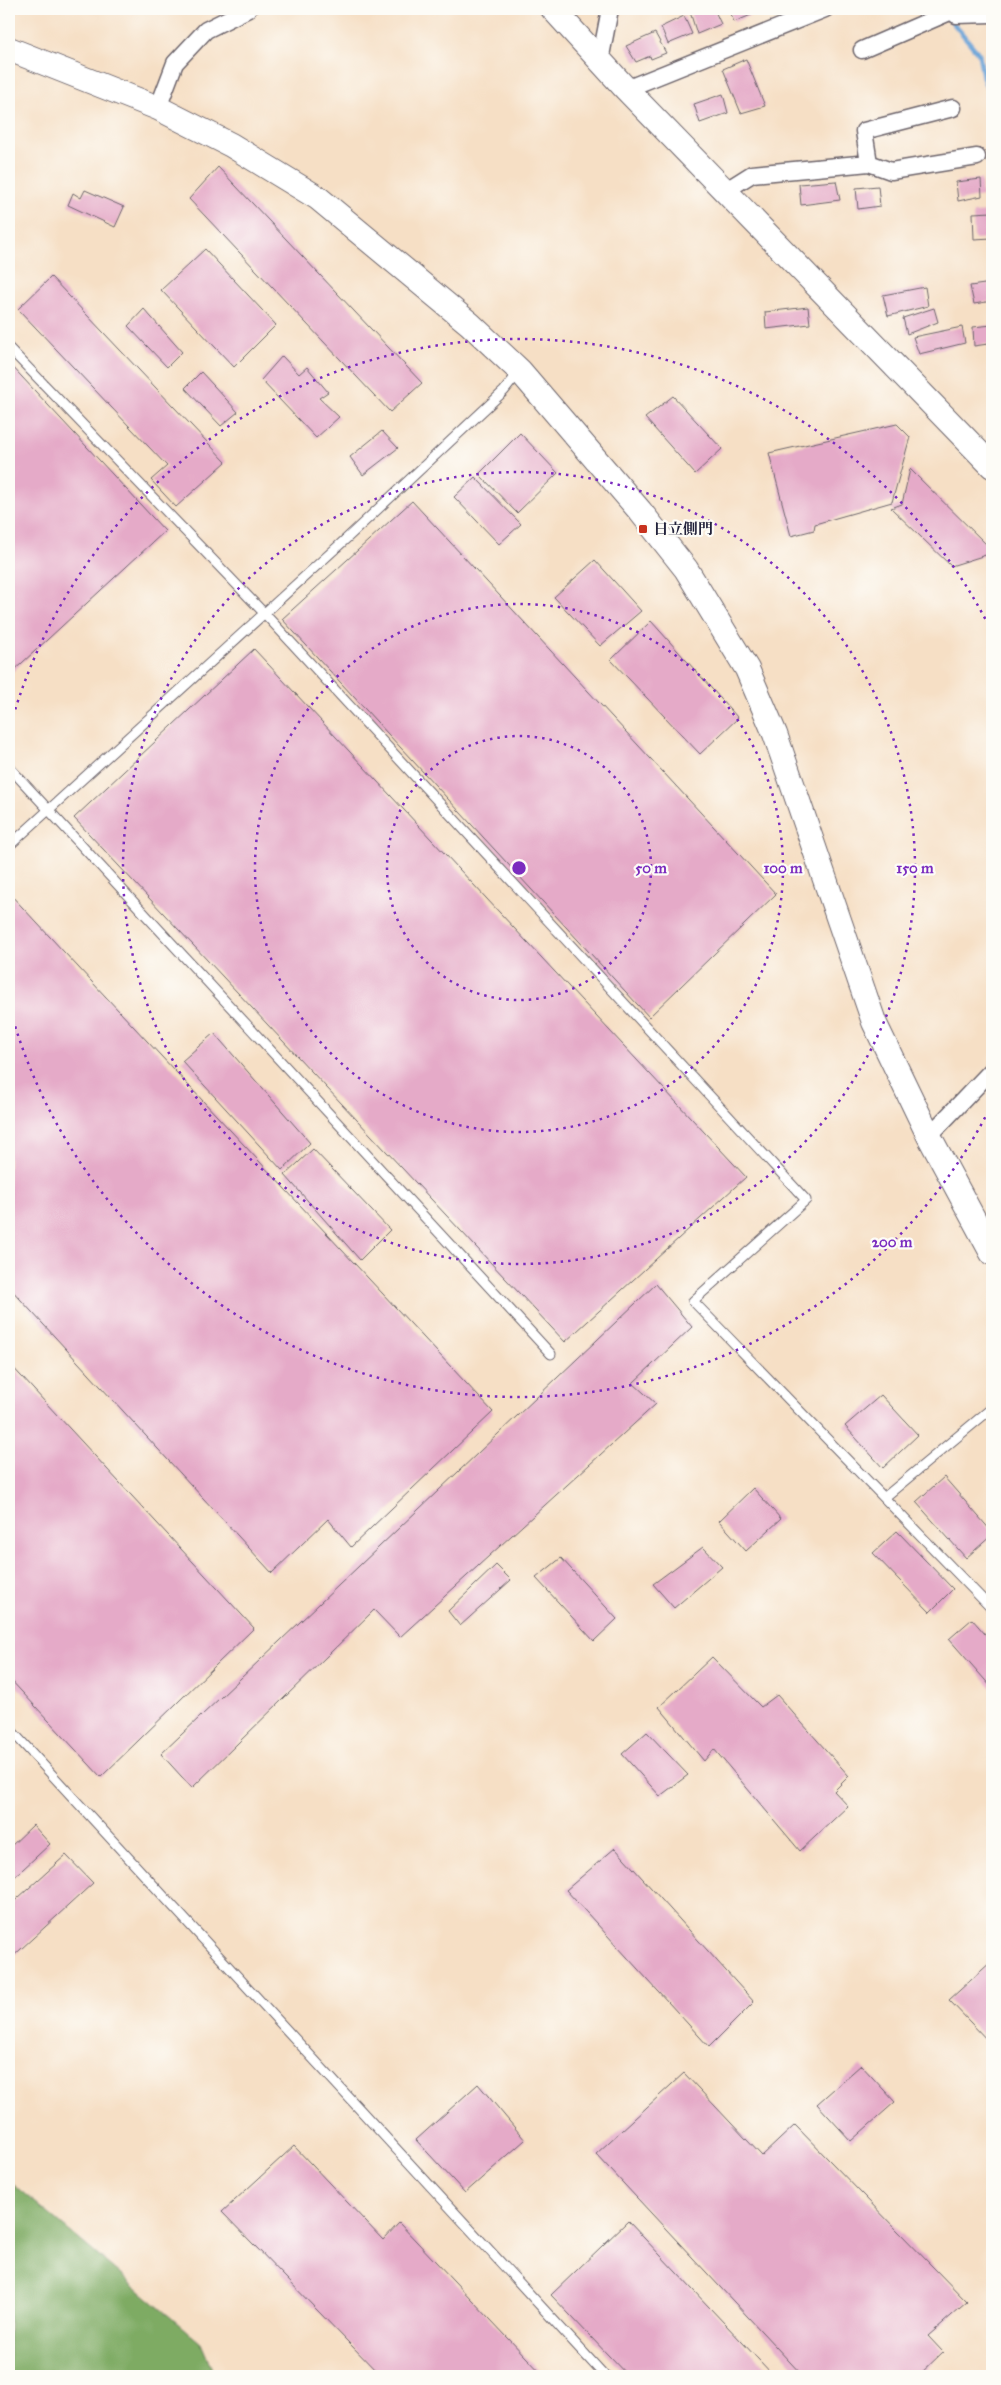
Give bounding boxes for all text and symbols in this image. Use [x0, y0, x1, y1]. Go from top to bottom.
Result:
place label: 日立側門 [653, 520, 713, 538]
marker: 日立側門 [637, 523, 649, 535]
centre of rings [510, 859, 528, 877]
text: 50 m [635, 859, 667, 877]
text: 100 m [763, 859, 803, 877]
text: 150 m [896, 859, 934, 877]
text: 200 m [872, 1233, 913, 1251]

